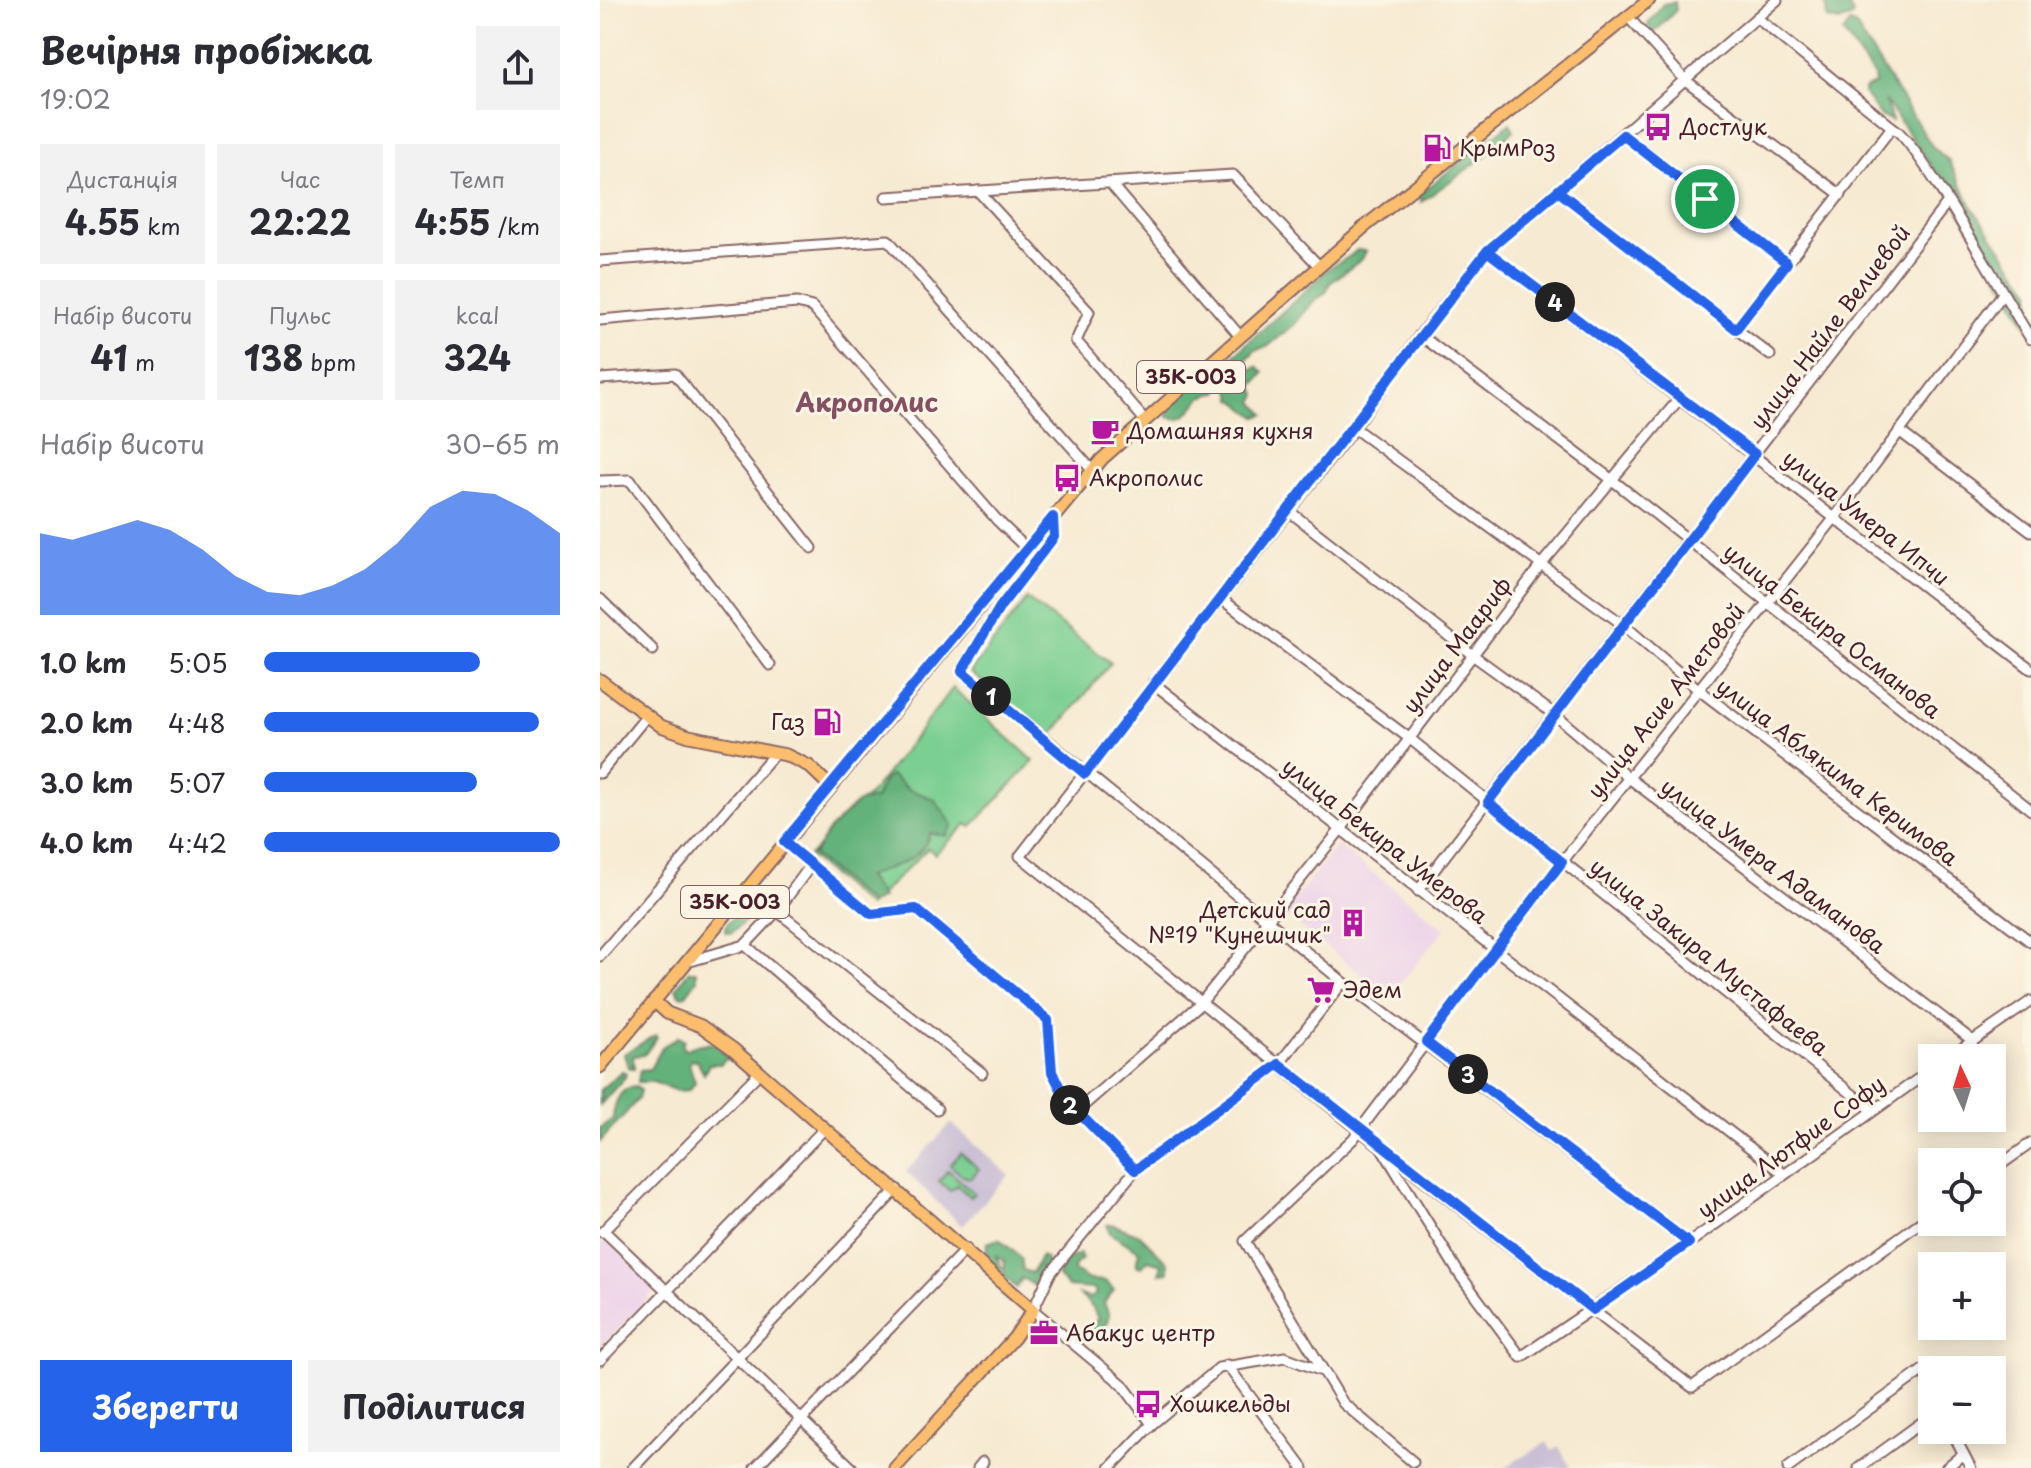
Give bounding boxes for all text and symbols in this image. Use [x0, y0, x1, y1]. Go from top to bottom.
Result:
text: Вечірня пробіжка [40, 22, 372, 76]
button: share [476, 26, 560, 110]
text: 19:02 [40, 79, 111, 118]
place label: Достлук [1679, 109, 1768, 142]
bus stop icon: Достлук [1643, 112, 1673, 142]
place label: КрымРоз [1459, 130, 1556, 163]
fuel station icon: КрымРоз [1422, 133, 1452, 163]
text: Дистанція [67, 162, 178, 195]
text: Час [280, 162, 320, 195]
text: Темп [450, 162, 505, 195]
pin [1671, 165, 1739, 233]
icon: arrive [1683, 177, 1727, 221]
text: 4.55 [65, 195, 140, 247]
text: 22:22 [249, 195, 351, 247]
text: 4:55 [415, 195, 491, 247]
text: km [140, 209, 180, 242]
text: /km [491, 209, 540, 242]
street label: улица Найле Велиевой [1741, 217, 1917, 435]
pin: 4 [1535, 282, 1575, 322]
text: 4 [1548, 285, 1562, 318]
text: Набір висоти [53, 298, 192, 331]
text: Пульс [269, 298, 331, 331]
text: kcal [455, 298, 499, 331]
text: 41 [90, 331, 128, 383]
text: 138 [244, 331, 304, 383]
text: 324 [444, 331, 511, 383]
text: m [128, 345, 155, 378]
text: bpm [304, 345, 356, 378]
road number: 35К-003 [1137, 361, 1245, 393]
district label: Акрополис [795, 382, 939, 421]
place label: Домашняя кухня [1126, 413, 1314, 446]
cafe icon: Домашняя кухня [1090, 416, 1120, 446]
text: Набір висоти [40, 424, 205, 463]
text: 30–65 m [445, 424, 560, 463]
street label: улица Умера Ипчи [1776, 441, 1957, 593]
place label: Акрополис [1089, 460, 1203, 493]
bus stop icon: Акрополис [1052, 463, 1082, 493]
street label: улица Бекира Османова [1717, 534, 1949, 726]
street label: улица Маариф [1393, 569, 1518, 720]
street label: улица Асие Аметовой [1578, 595, 1752, 805]
text: 1.0 km [40, 643, 127, 682]
text: 5:05 [168, 643, 228, 682]
street label: улица Аблякима Керимова [1710, 669, 1966, 873]
pin: 1 [971, 676, 1011, 716]
text: 1 [986, 679, 996, 712]
text: 2.0 km [40, 703, 133, 742]
text: 4:48 [168, 703, 226, 742]
place label: Газ [771, 704, 805, 737]
fuel station icon: Газ [812, 707, 842, 737]
street label: улица Бекира Умерова [1276, 749, 1496, 931]
text: 3.0 km [40, 763, 133, 802]
text: 5:07 [168, 763, 225, 802]
street label: улица Умера Адаманова [1654, 769, 1894, 961]
text: 4.0 km [40, 823, 133, 862]
text: 4:42 [168, 823, 227, 862]
street label: улица Закира Мустафаева [1583, 849, 1837, 1063]
road number: 35К-003 [681, 886, 789, 918]
place label: Детский сад №19 "Кунешчик" [1148, 892, 1331, 950]
building icon: Детский сад №19 "Кунешчик" [1338, 908, 1368, 938]
place label: Эдем [1343, 972, 1402, 1005]
supermarket icon: Эдем [1306, 975, 1336, 1005]
north arrow [1918, 1044, 2006, 1132]
map controls [1918, 1044, 2006, 1444]
pin: 3 [1448, 1054, 1488, 1094]
text: 3 [1461, 1057, 1475, 1090]
street label: улица Лютфие Софу [1690, 1066, 1891, 1225]
pin: 2 [1050, 1085, 1090, 1125]
text: 2 [1062, 1088, 1078, 1121]
button: locate [1918, 1148, 2006, 1236]
button: + [1918, 1252, 2006, 1340]
place label: Абакус центр [1066, 1315, 1216, 1348]
office icon: Абакус центр [1029, 1318, 1059, 1348]
button: − [1918, 1356, 2006, 1444]
button: Зберегти [40, 1360, 292, 1452]
button: Поділитися [308, 1360, 560, 1452]
place label: Хошкельды [1170, 1386, 1291, 1419]
bus stop icon: Хошкельды [1133, 1389, 1163, 1419]

